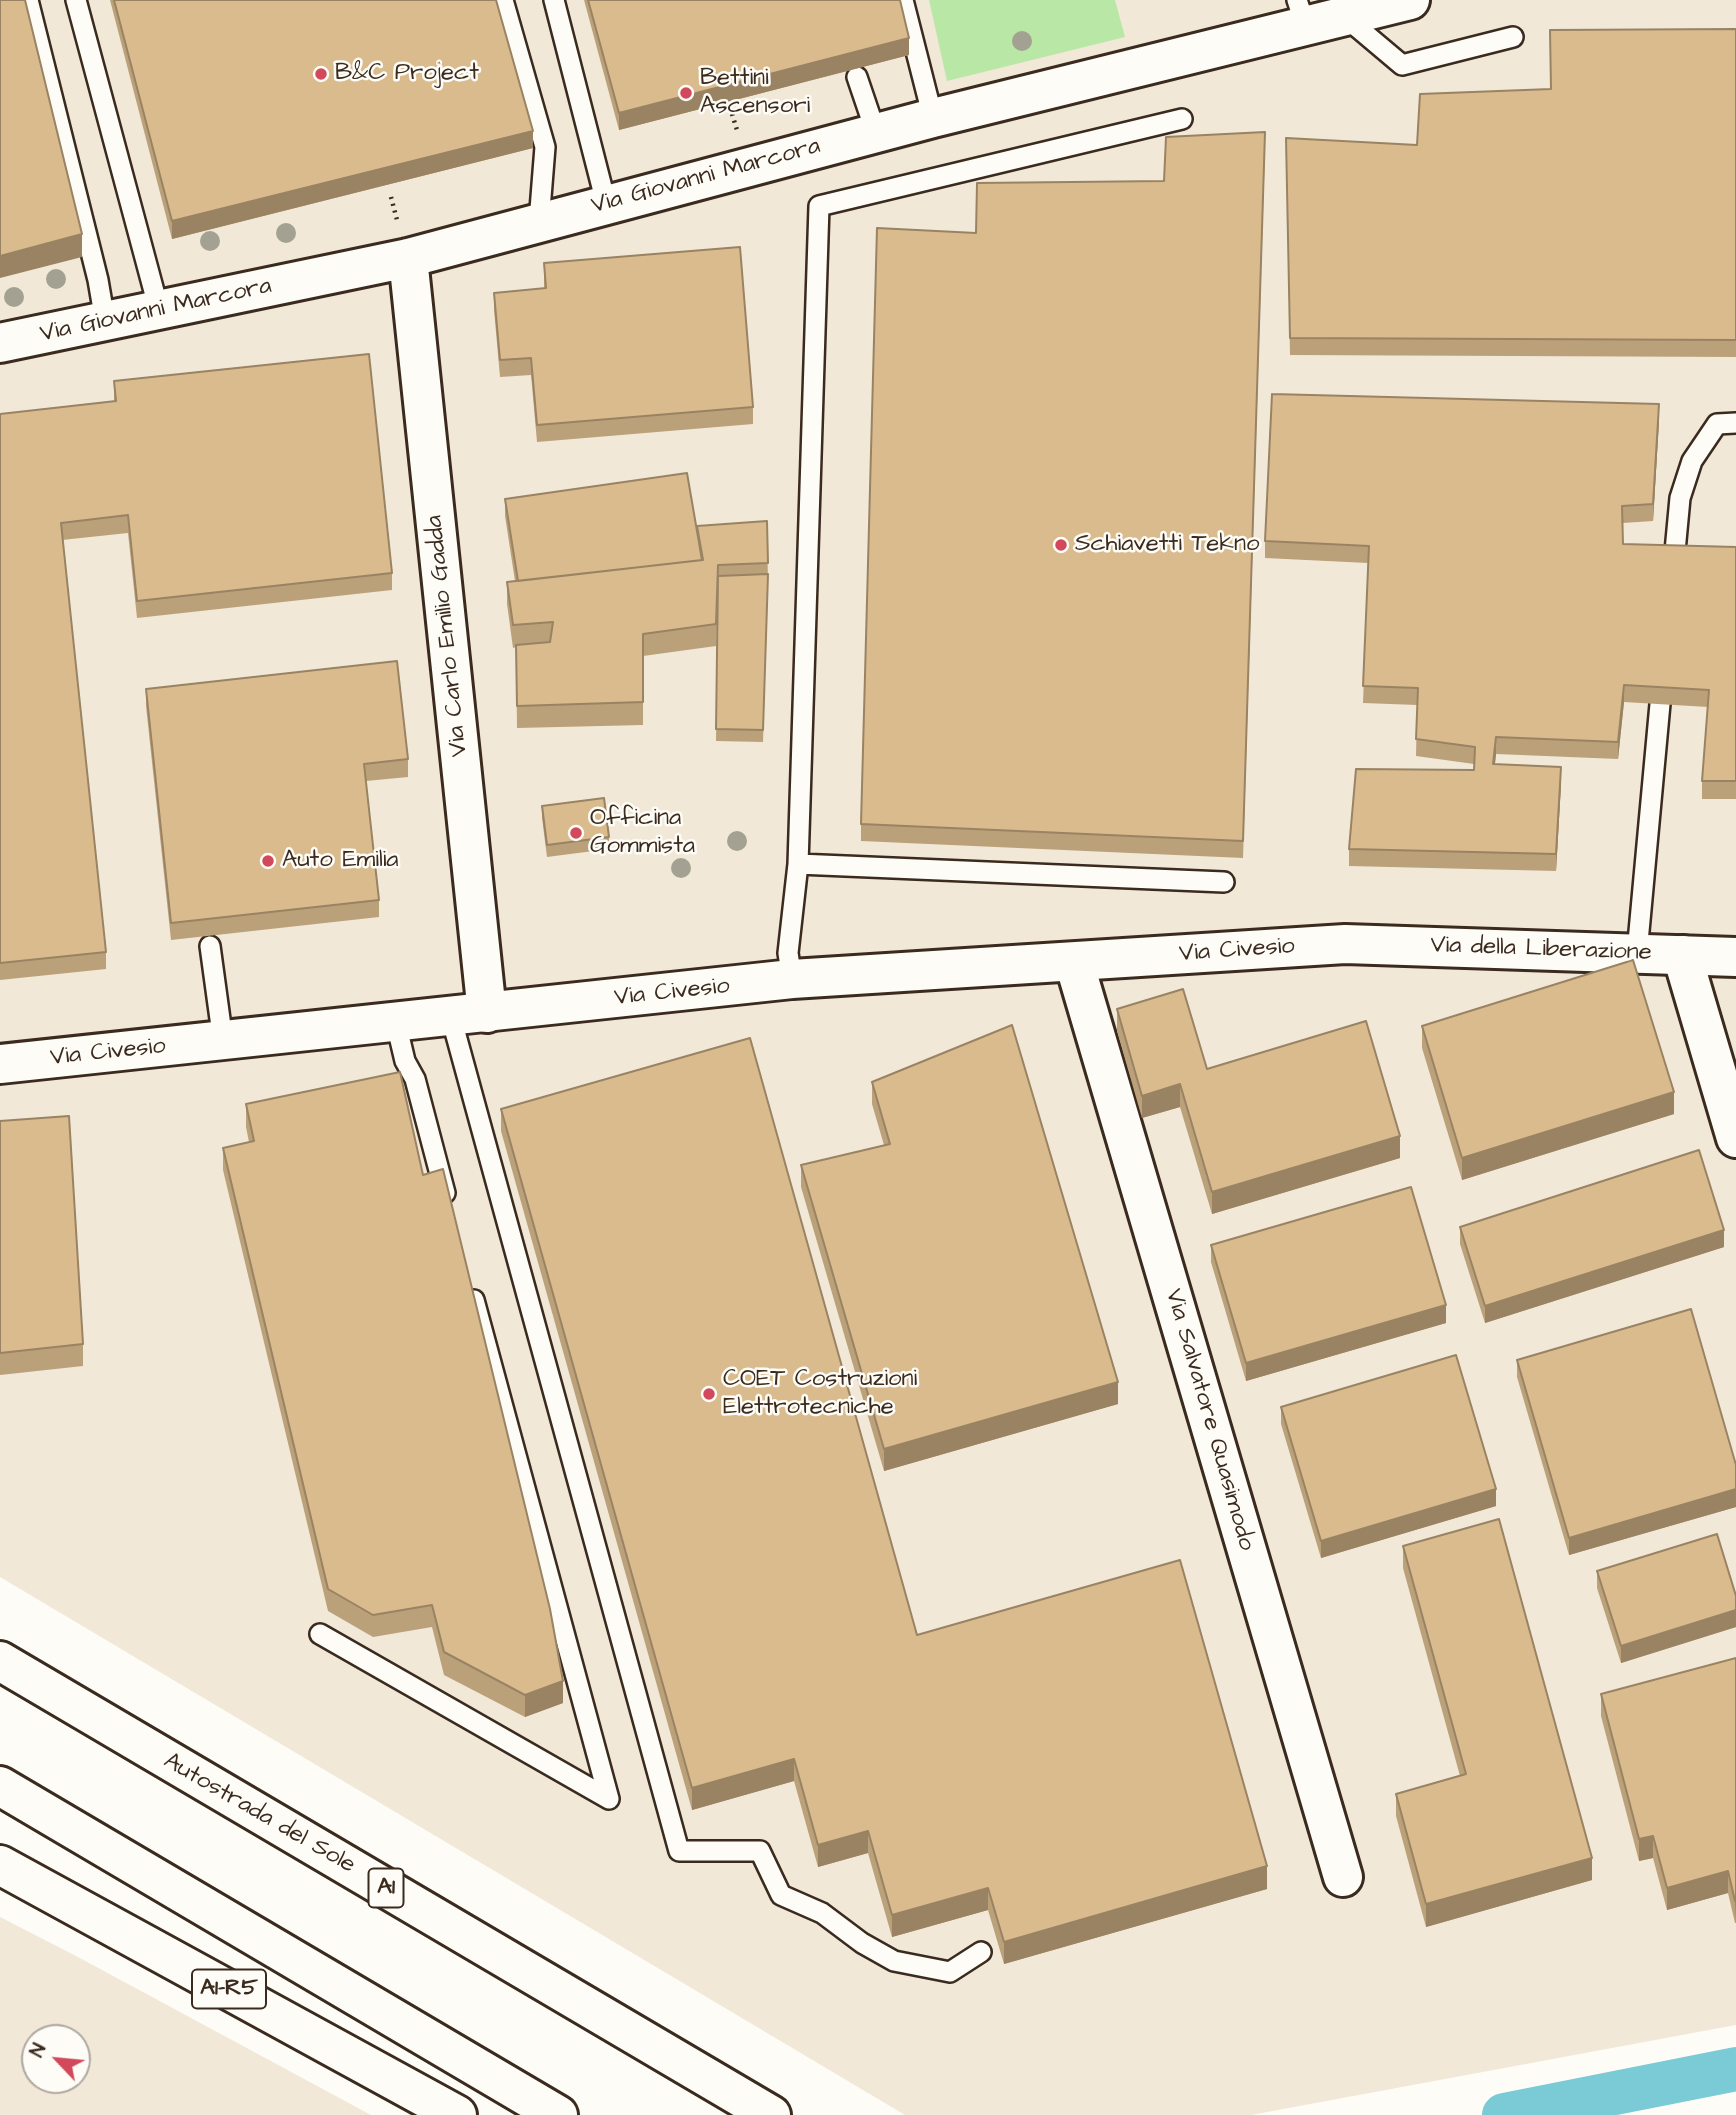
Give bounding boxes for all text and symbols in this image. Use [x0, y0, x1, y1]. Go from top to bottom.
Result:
place label: B&C Project [335, 60, 479, 88]
place label: Bettini Ascensori [700, 65, 810, 121]
marker: B&C Project [313, 66, 329, 82]
marker: Bettini Ascensori [678, 85, 694, 101]
street label: Via Giovanni Marcora [588, 133, 824, 221]
street label: Via Giovanni Marcora [38, 272, 274, 350]
street label: Via Carlo Emilio Gadda [421, 514, 475, 758]
place label: Schiavetti Tekno [1075, 531, 1260, 559]
marker: Schiavetti Tekno [1053, 537, 1069, 553]
place label: Officina Gommista [590, 805, 695, 861]
marker: Officina Gommista [568, 825, 584, 841]
place label: Auto Emilia [282, 847, 399, 875]
marker: Auto Emilia [260, 853, 276, 869]
street label: Via della Liberazione [1430, 932, 1652, 968]
street label: Via Civesio [1178, 933, 1296, 969]
street label: Via Civesio [613, 973, 731, 1013]
street label: Via Civesio [49, 1033, 167, 1073]
street label: Via Salvatore Quasimodo [1158, 1286, 1260, 1554]
place label: COET Costruzioni Elettrotecniche [723, 1366, 917, 1422]
marker: COET Costruzioni Elettrotecniche [701, 1386, 717, 1402]
street label: Autostrada del Sole [158, 1747, 360, 1881]
road number: A1 [368, 1868, 404, 1908]
road number: A1-R5 [192, 1970, 266, 2008]
north arrow [21, 2024, 91, 2094]
text: N [24, 2039, 53, 2062]

